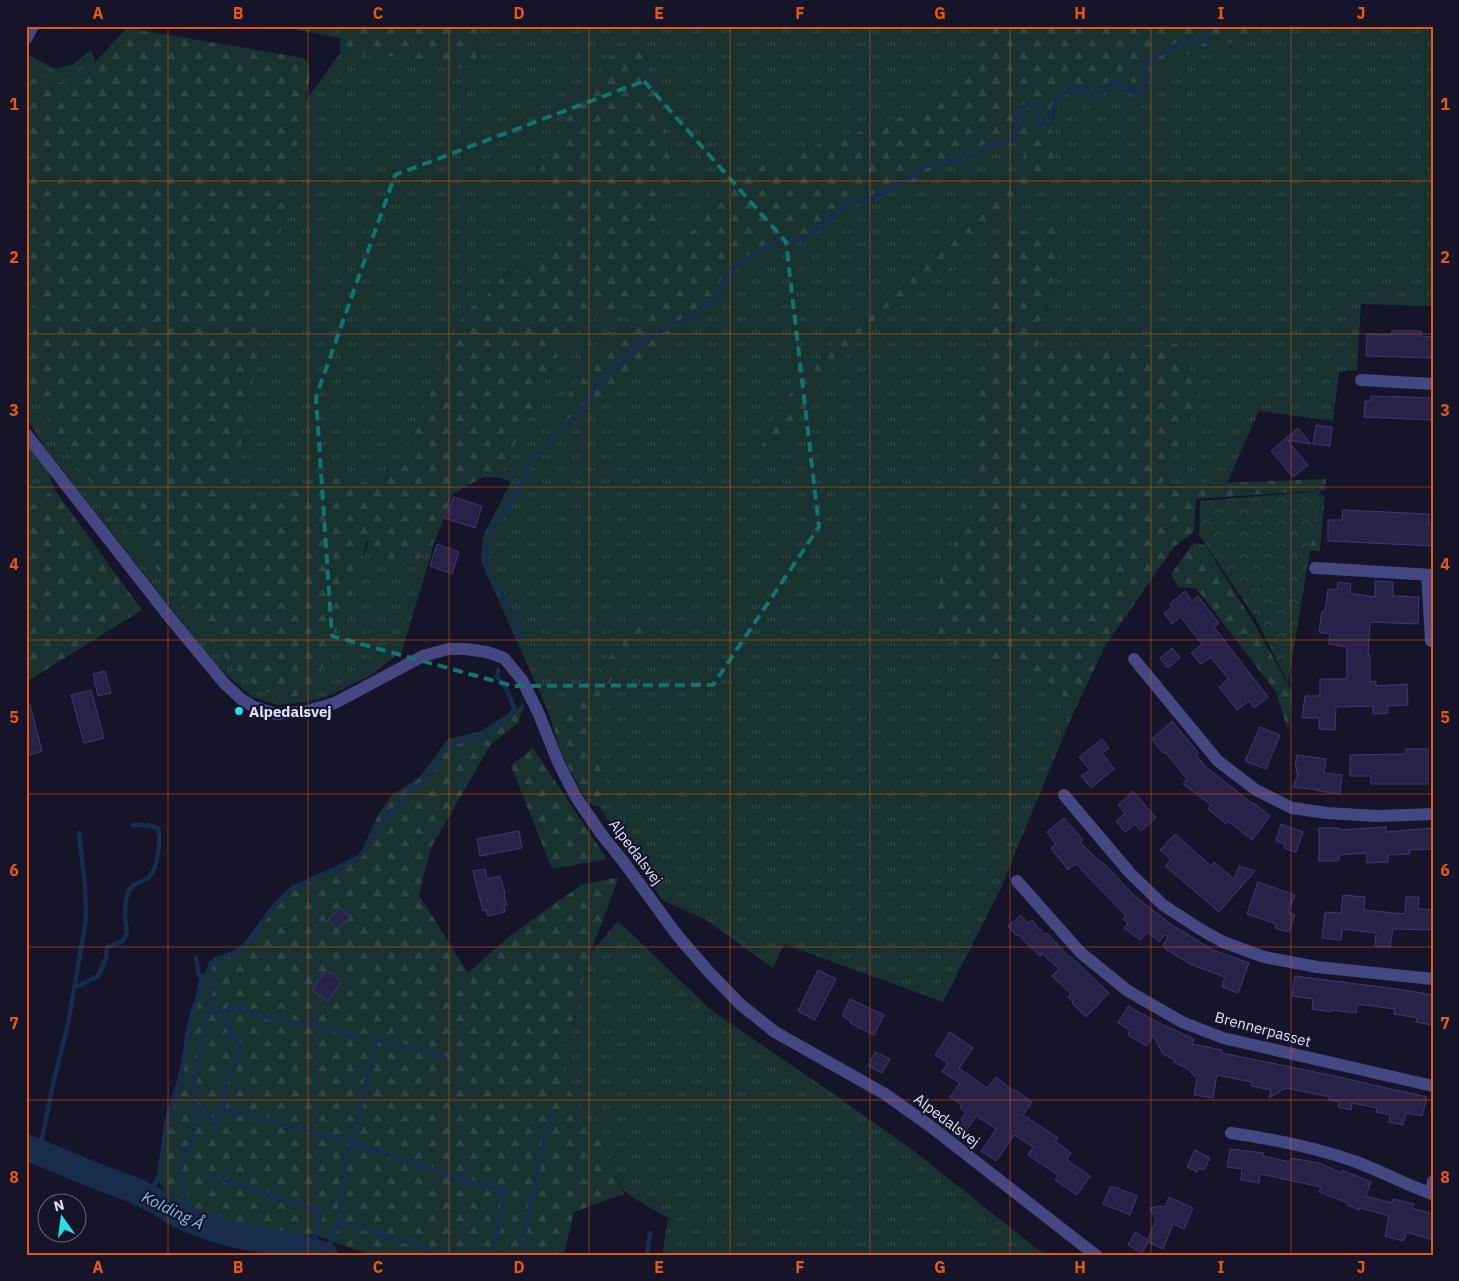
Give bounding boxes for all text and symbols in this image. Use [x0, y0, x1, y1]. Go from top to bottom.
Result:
text: A [93, 3, 104, 23]
text: B [233, 3, 244, 23]
text: C [373, 3, 383, 23]
text: D [513, 3, 525, 23]
text: E [654, 3, 664, 23]
text: F [795, 3, 805, 23]
text: G [934, 3, 946, 23]
text: H [1074, 3, 1086, 23]
text: I [1218, 3, 1225, 23]
text: J [1357, 3, 1365, 23]
text: 1 [9, 94, 19, 114]
text: 1 [1440, 94, 1450, 114]
text: 2 [9, 247, 19, 267]
text: 2 [1440, 247, 1450, 267]
text: 3 [9, 400, 19, 420]
text: 3 [1440, 400, 1450, 420]
text: 4 [9, 554, 19, 574]
text: 4 [1440, 554, 1450, 574]
place label: Alpedalsvej [249, 702, 332, 721]
marker: Alpedalsvej [233, 705, 245, 717]
text: 5 [9, 707, 19, 727]
text: 5 [1440, 707, 1450, 727]
street label: Alpedalsvej [605, 815, 667, 889]
text: 6 [9, 860, 19, 880]
text: 6 [1440, 860, 1450, 880]
street label: Brennerpasset [1213, 1007, 1313, 1051]
text: 7 [9, 1013, 19, 1033]
text: 7 [1440, 1013, 1450, 1033]
street label: Alpedalsvej [910, 1089, 984, 1151]
text: 8 [9, 1167, 19, 1187]
text: 8 [1440, 1167, 1450, 1187]
water label: Kolding Å [139, 1185, 208, 1234]
north arrow [38, 1194, 88, 1244]
text: N [52, 1195, 66, 1215]
text: A [93, 1257, 104, 1277]
text: B [233, 1257, 244, 1277]
text: C [373, 1257, 383, 1277]
text: D [513, 1257, 525, 1277]
text: E [654, 1257, 664, 1277]
text: F [795, 1257, 805, 1277]
text: G [934, 1257, 946, 1277]
text: H [1074, 1257, 1086, 1277]
text: I [1218, 1257, 1225, 1277]
text: J [1357, 1257, 1365, 1277]

